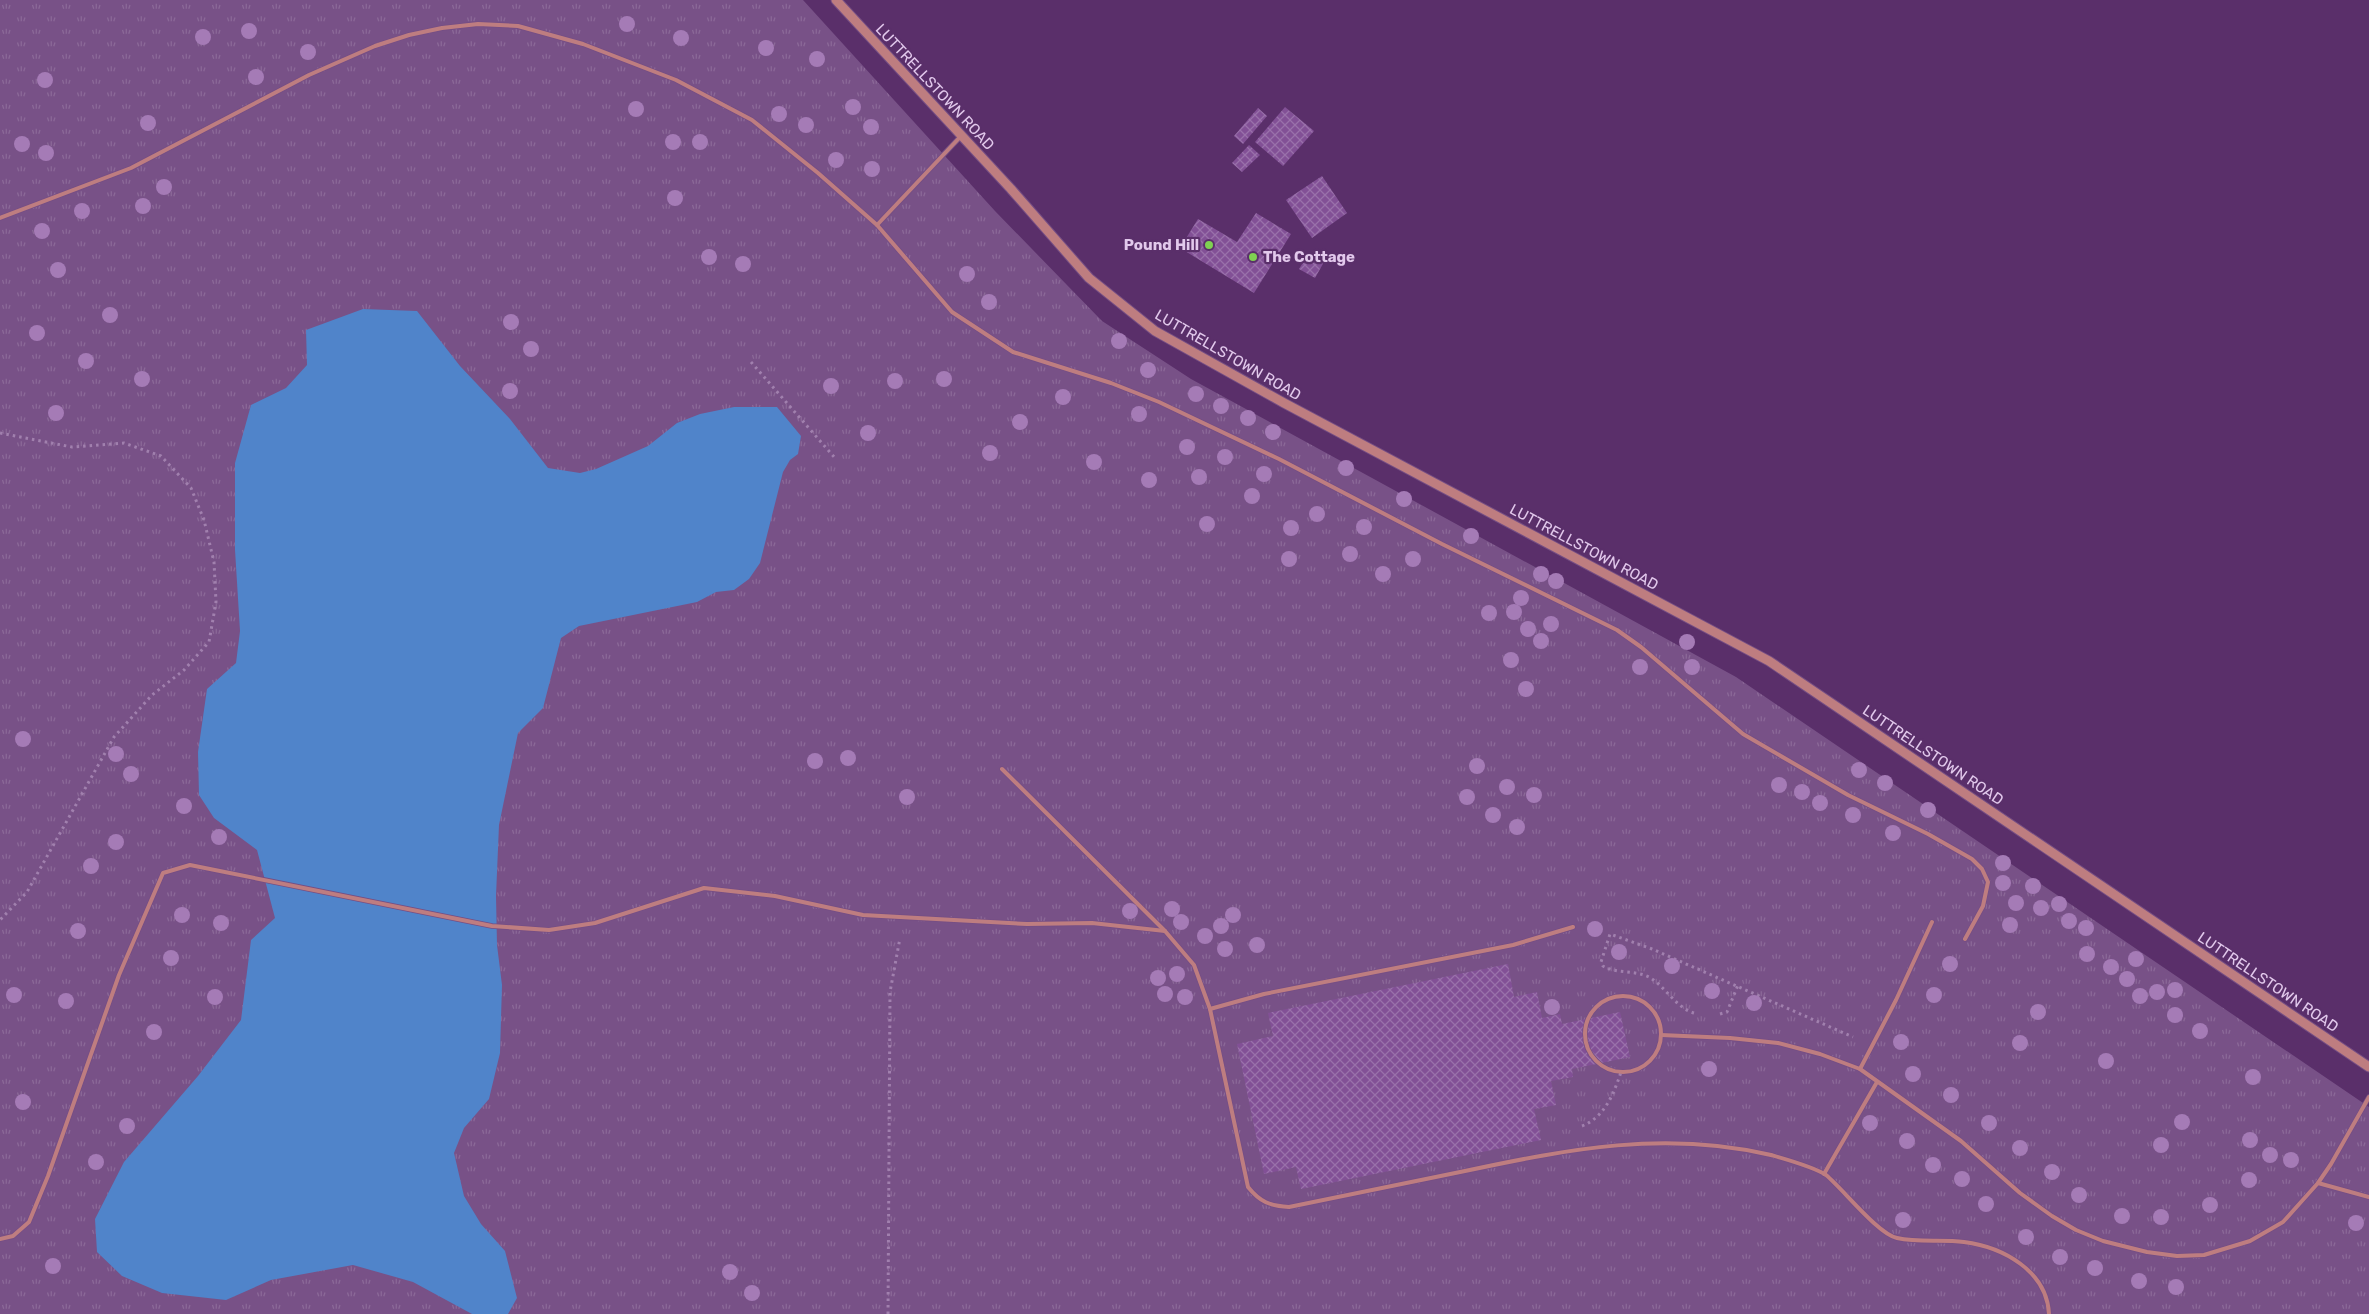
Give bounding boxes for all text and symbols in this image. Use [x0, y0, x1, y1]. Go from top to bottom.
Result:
street label: LUTTRELLSTOWN ROAD [872, 20, 998, 154]
place label: Pound Hill [1124, 236, 1199, 254]
marker: Pound Hill [1203, 239, 1215, 251]
place label: The Cottage [1263, 248, 1355, 266]
marker: The Cottage [1247, 251, 1259, 263]
street label: LUTTRELLSTOWN ROAD [1152, 306, 1304, 404]
street label: LUTTRELLSTOWN ROAD [1507, 500, 1661, 594]
street label: LUTTRELLSTOWN ROAD [1859, 701, 2007, 809]
street label: LUTTRELLSTOWN ROAD [2194, 928, 2342, 1036]

